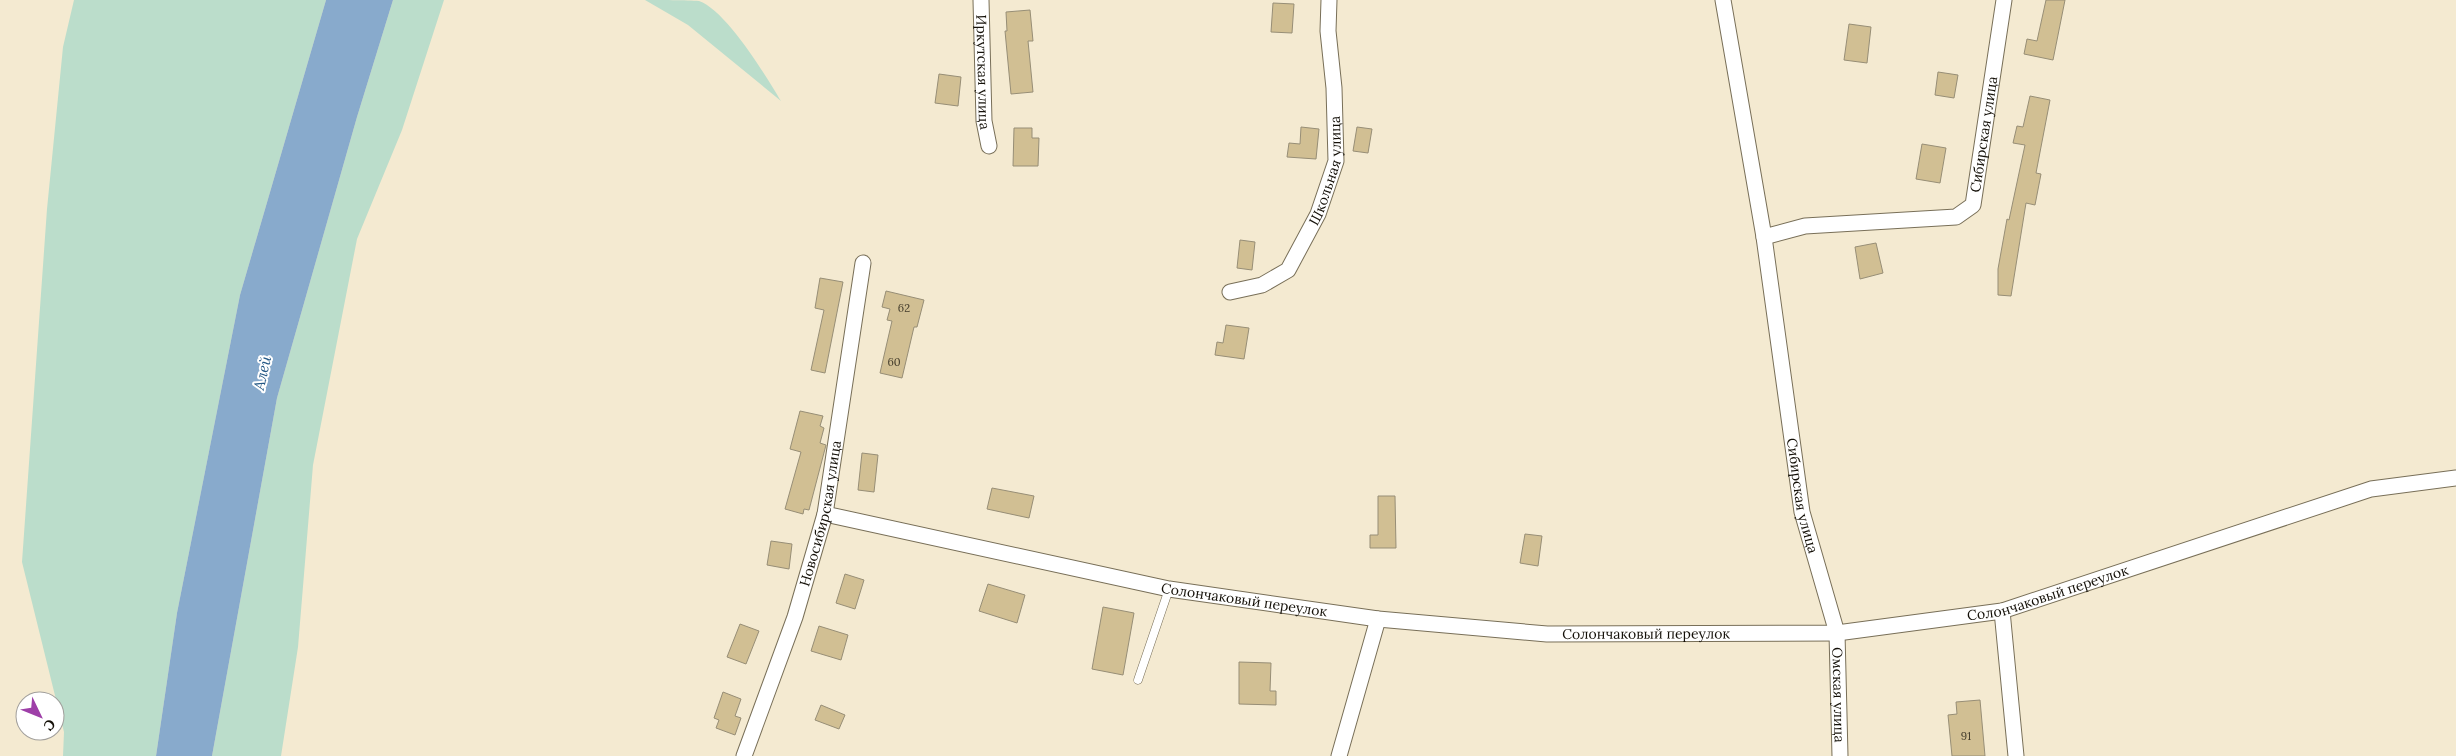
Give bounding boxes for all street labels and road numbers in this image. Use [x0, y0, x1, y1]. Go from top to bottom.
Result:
street label: Иркутская улица [972, 14, 994, 131]
street label: Сибирская улица [1966, 75, 2001, 194]
street label: Школьная улица [1305, 116, 1345, 228]
street label: Сибирская улица [1783, 437, 1822, 555]
street label: Новосибирская улица [795, 439, 845, 588]
street label: Солончаковый переулок [1966, 561, 2131, 625]
street label: Солончаковый переулок [1159, 579, 1329, 621]
street label: Солончаковый переулок [1562, 624, 1730, 643]
street label: Омская улица [1828, 647, 1849, 743]

